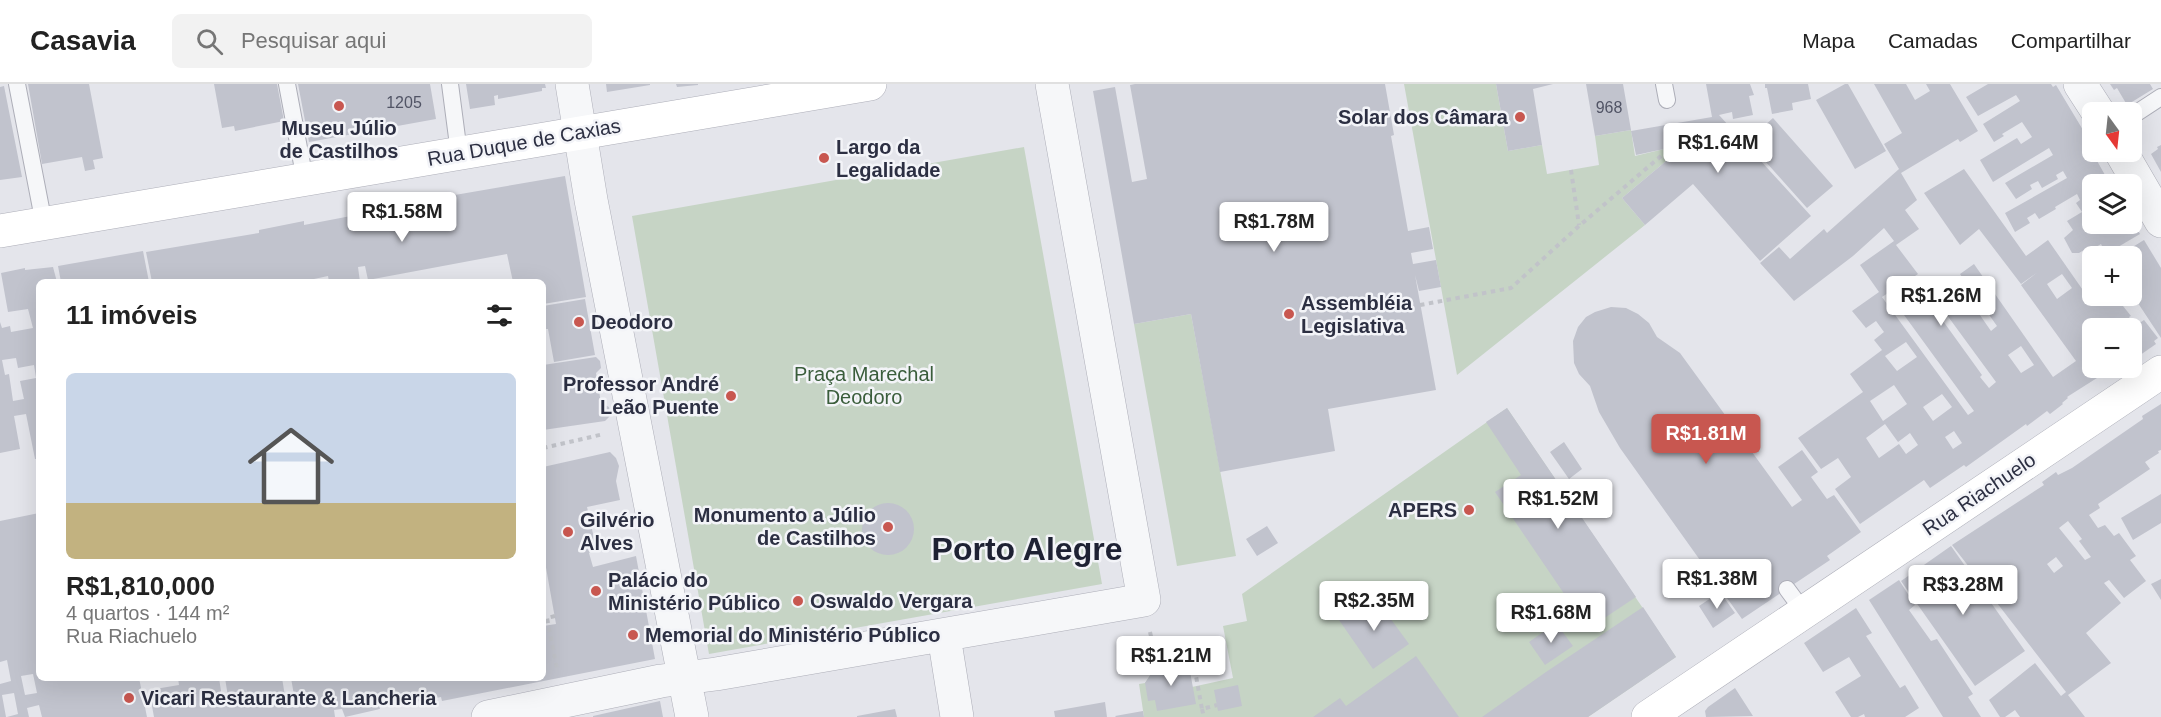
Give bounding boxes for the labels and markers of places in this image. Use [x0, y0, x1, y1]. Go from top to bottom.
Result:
marker: Museu Júlio de Castilhos [332, 99, 346, 113]
place label: Solar dos Câmara [1338, 106, 1509, 128]
marker: Solar dos Câmara [1513, 110, 1527, 124]
place label: Museu Júlio de Castilhos [280, 117, 398, 162]
pin: R$1.64M [1663, 123, 1773, 174]
place label: Largo da Legalidade [836, 136, 940, 181]
marker: Largo da Legalidade [817, 151, 831, 165]
pin: R$1.58M [347, 192, 457, 243]
pin: R$1.78M [1219, 202, 1329, 253]
pin: R$1.26M [1886, 276, 1996, 327]
place label: Assembléia Legislativa [1301, 292, 1413, 337]
marker: Assembléia Legislativa [1282, 307, 1296, 321]
place label: Deodoro [591, 311, 673, 333]
marker: Deodoro [572, 315, 586, 329]
place label: Professor André Leão Puente [563, 373, 719, 418]
marker: Professor André Leão Puente [724, 389, 738, 403]
pin: R$1.81M [1651, 414, 1761, 465]
pin: R$1.52M [1503, 479, 1613, 530]
place label: APERS [1388, 499, 1457, 521]
marker: APERS [1462, 503, 1476, 517]
place label: Monumento a Júlio de Castilhos [694, 504, 876, 549]
place label: Gilvério Alves [580, 509, 654, 554]
marker: Monumento a Júlio de Castilhos [881, 520, 895, 534]
marker: Gilvério Alves [561, 525, 575, 539]
pin: R$1.38M [1662, 559, 1772, 610]
pin: R$3.28M [1908, 565, 2018, 616]
place label: Palácio do Ministério Público [608, 569, 780, 614]
pin: R$2.35M [1319, 581, 1429, 632]
marker: Palácio do Ministério Público [589, 584, 603, 598]
place label: Oswaldo Vergara [810, 590, 973, 612]
pin: R$1.68M [1496, 593, 1606, 644]
marker: Oswaldo Vergara [791, 594, 805, 608]
place label: Memorial do Ministério Público [645, 624, 941, 646]
marker: Memorial do Ministério Público [626, 628, 640, 642]
pin: R$1.21M [1116, 636, 1226, 687]
place label: Vicari Restaurante & Lancheria [141, 687, 437, 709]
marker: Vicari Restaurante & Lancheria [122, 691, 136, 705]

